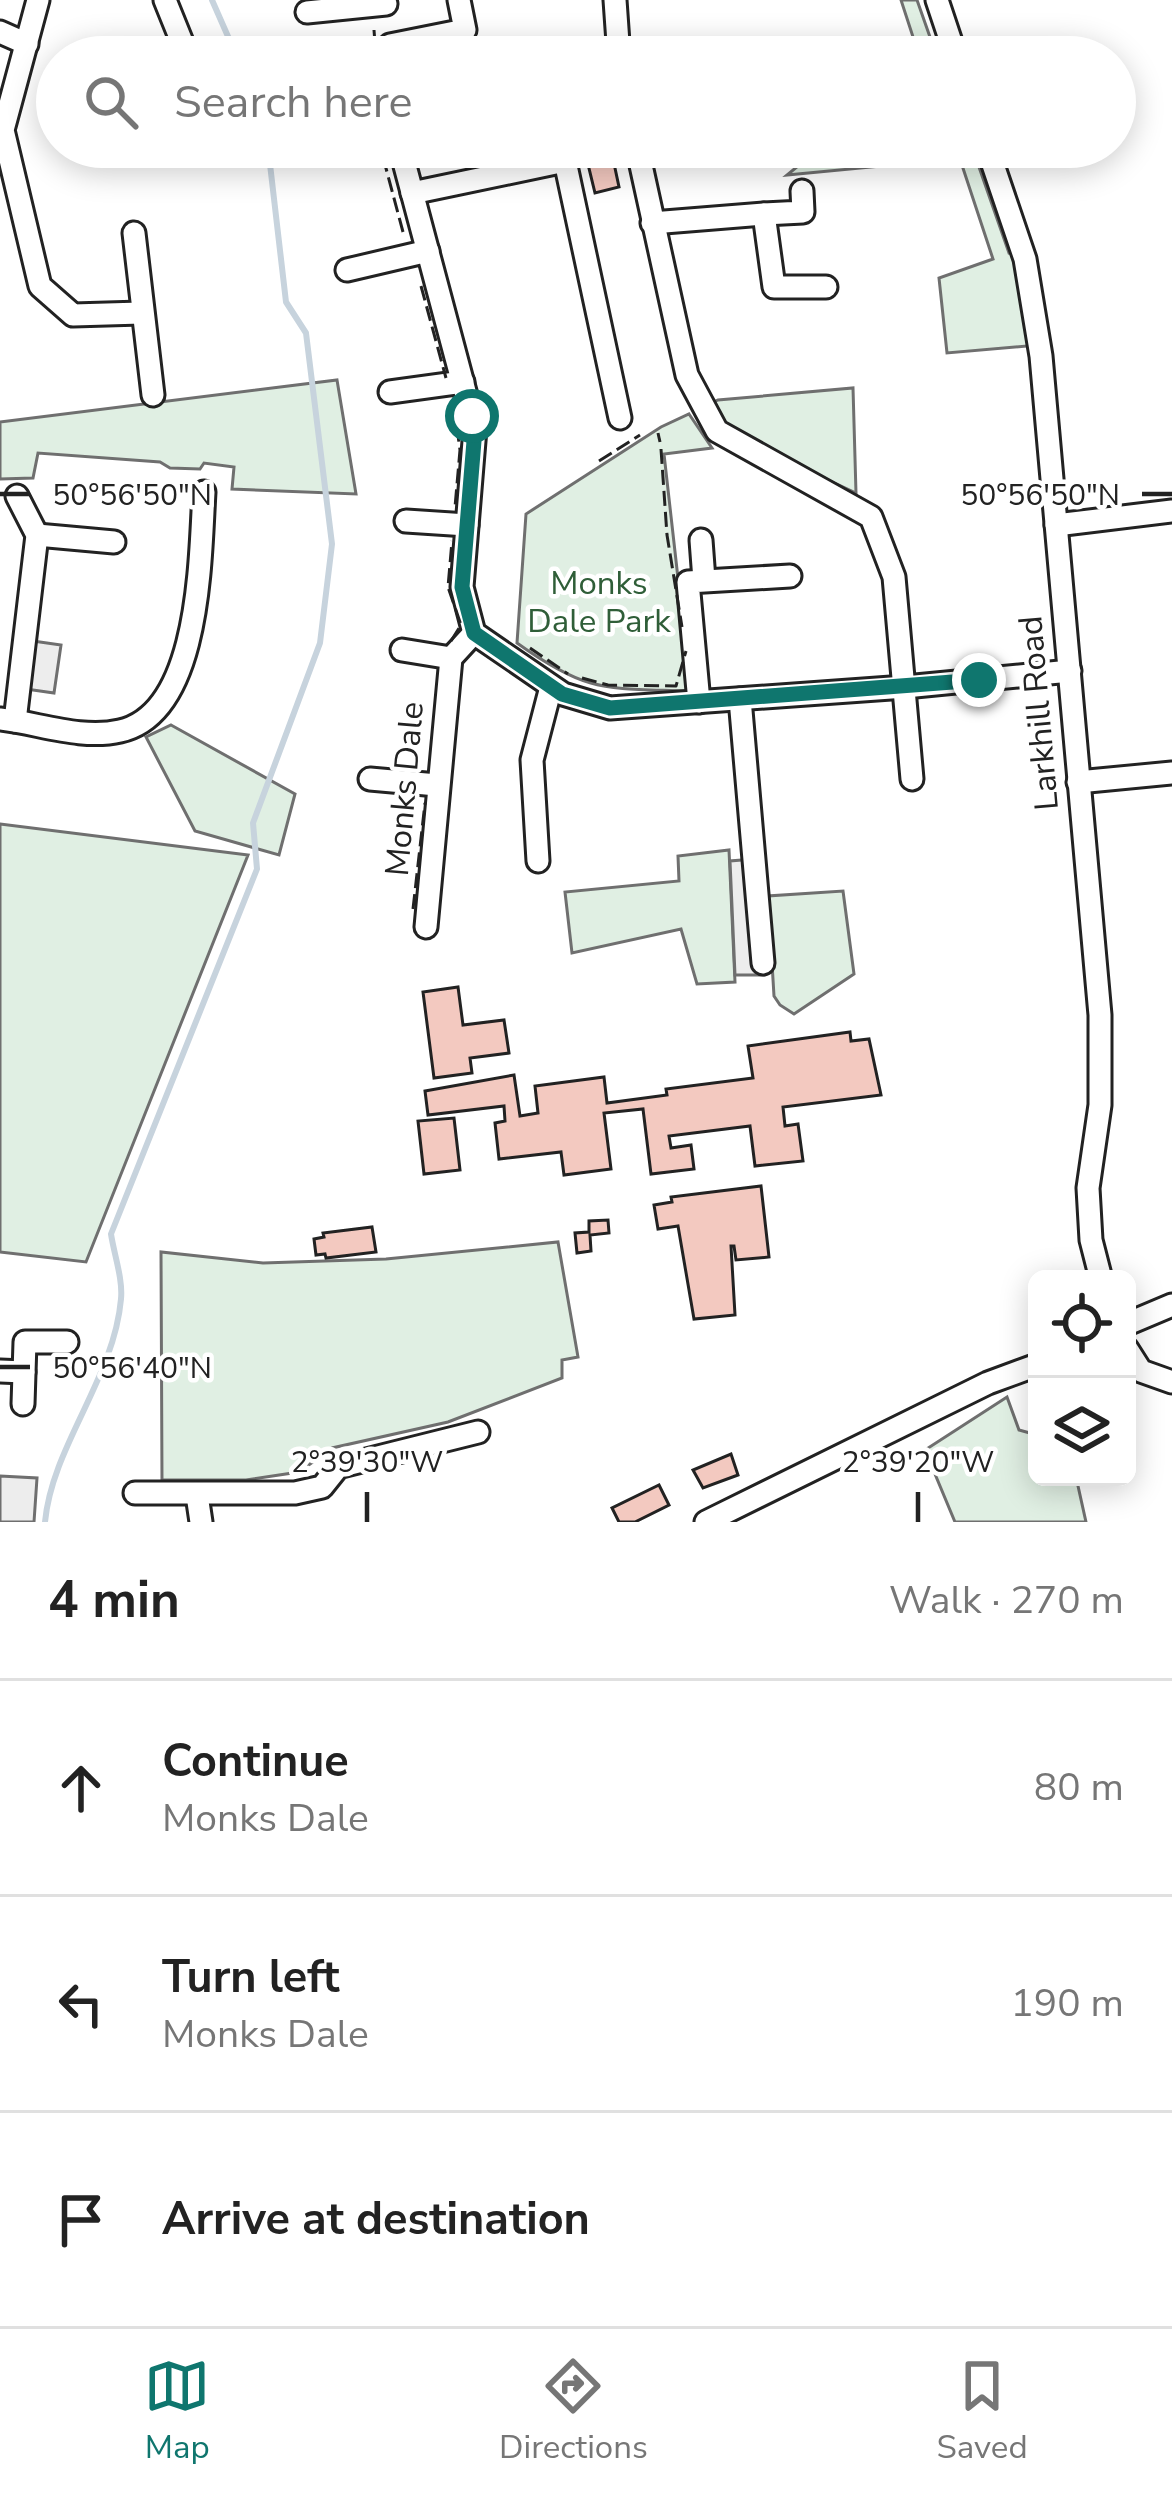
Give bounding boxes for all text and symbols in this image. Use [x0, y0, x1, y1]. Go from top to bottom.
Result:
search box [36, 36, 1136, 168]
icon: search [78, 69, 144, 135]
text: Search here [174, 72, 413, 133]
route start [445, 389, 499, 443]
text: 50°56'50"N [52, 475, 212, 516]
text: 50°56'50"N [960, 475, 1120, 516]
park label: Monks Dale Park [527, 561, 671, 644]
street label: Larkhill Road [1008, 614, 1070, 812]
route end [952, 653, 1006, 707]
street label: Monks Dale [375, 700, 435, 878]
map controls [1028, 1270, 1136, 1486]
button: locate [1028, 1270, 1136, 1378]
text: 50°56'40"N [52, 1348, 212, 1389]
button: layers [1028, 1378, 1136, 1486]
text: 2°39'30"W [291, 1442, 443, 1483]
text: 2°39'20"W [842, 1442, 994, 1483]
text: 4 min [48, 1565, 180, 1635]
text: Walk · 270 m [889, 1574, 1124, 1627]
text: Continue [162, 1731, 349, 1792]
icon: ahead [48, 1755, 114, 1821]
text: 80 m [1034, 1761, 1124, 1814]
text: Monks Dale [162, 1792, 369, 1845]
text: Turn left [162, 1947, 340, 2008]
icon: left [48, 1971, 114, 2037]
text: 190 m [1010, 1977, 1124, 2030]
text: Monks Dale [162, 2008, 369, 2061]
icon: arrive [48, 2187, 114, 2253]
text: Arrive at destination [162, 2189, 590, 2250]
tab: Map [144, 2353, 210, 2470]
tab: Directions [499, 2353, 648, 2470]
tab: Saved [936, 2353, 1028, 2470]

